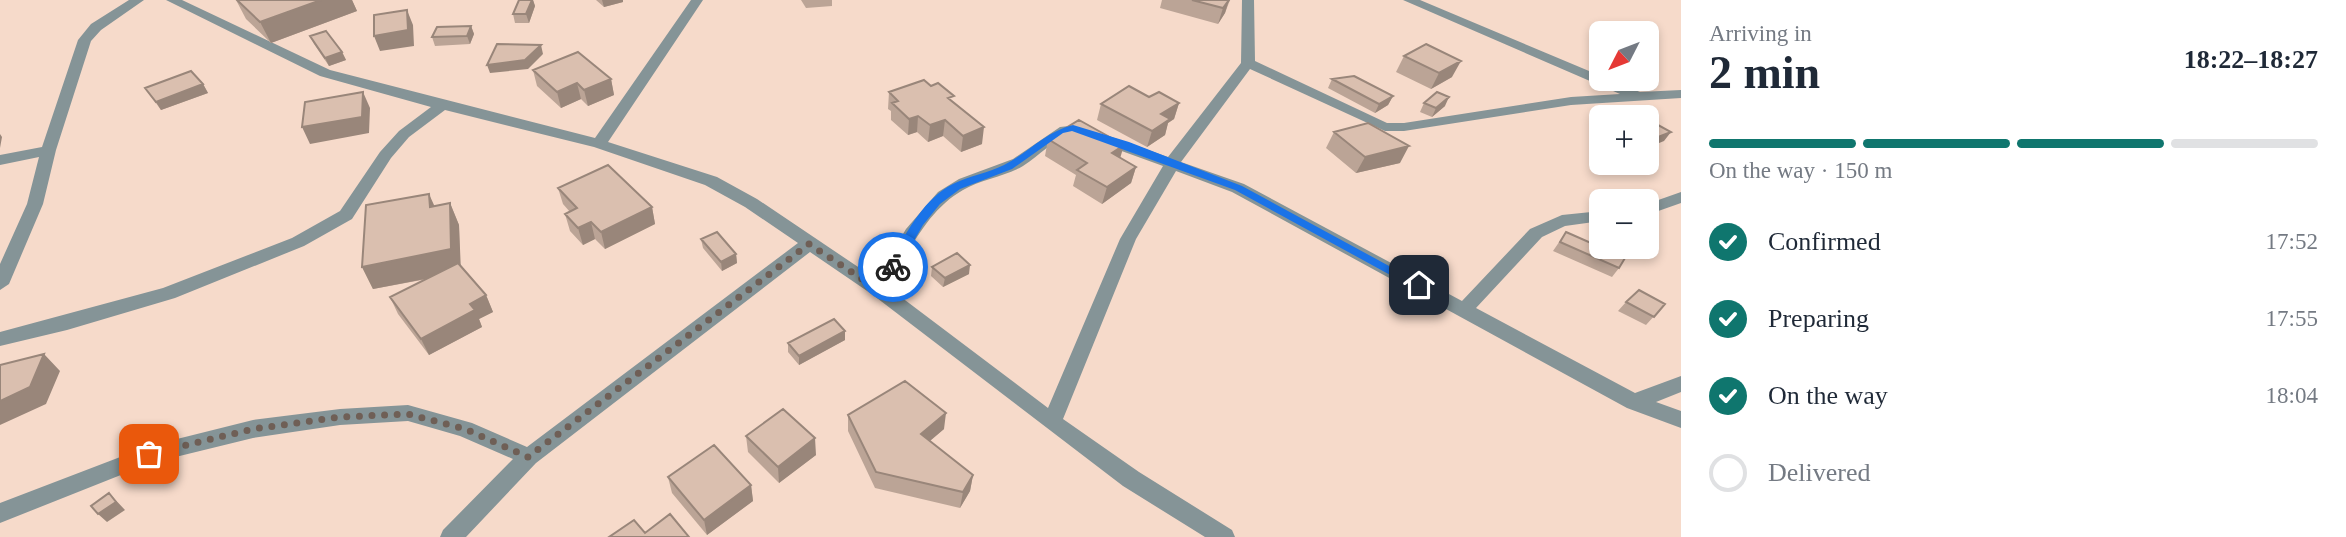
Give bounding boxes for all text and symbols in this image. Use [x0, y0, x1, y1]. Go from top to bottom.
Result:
north arrow [1589, 21, 1659, 91]
map controls [1589, 21, 1659, 259]
text: Arriving in [1709, 21, 1812, 46]
text: 18:22–18:27 [2184, 45, 2318, 74]
text: 2 min [1709, 47, 1820, 98]
button: + [1589, 105, 1659, 175]
text: On the way · 150 m [1709, 158, 1892, 183]
button: − [1589, 189, 1659, 259]
icon: check [1709, 223, 1747, 261]
text: Confirmed [1768, 227, 1881, 256]
text: 17:52 [2266, 229, 2318, 254]
courier [858, 232, 928, 302]
icon: bike [874, 248, 912, 286]
pin [1389, 255, 1449, 315]
icon: home [1400, 266, 1438, 304]
icon: check [1709, 300, 1747, 338]
text: Preparing [1768, 304, 1869, 333]
text: 17:55 [2266, 306, 2318, 331]
icon: check [1709, 377, 1747, 415]
text: On the way [1768, 381, 1888, 410]
text: 18:04 [2266, 383, 2318, 408]
pin [119, 424, 179, 484]
icon: bag [130, 435, 168, 473]
text: Delivered [1768, 458, 1871, 487]

